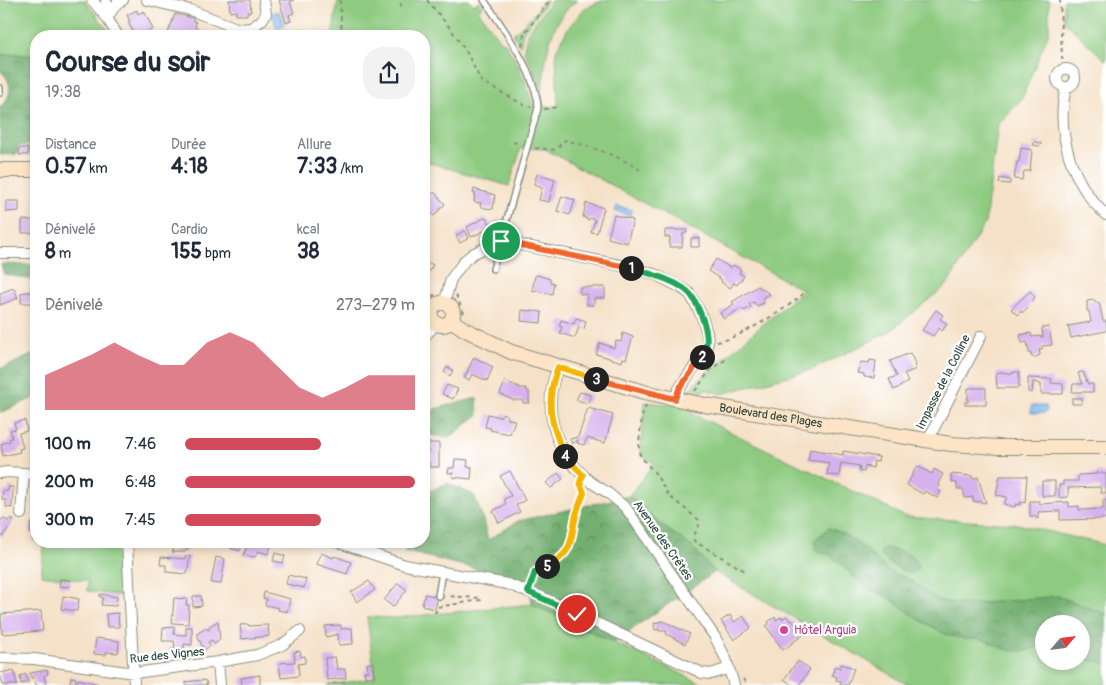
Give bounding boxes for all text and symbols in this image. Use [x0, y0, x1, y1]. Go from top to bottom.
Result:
text: Course du soir [45, 45, 210, 80]
button: share [363, 47, 415, 99]
text: 19:38 [45, 82, 81, 102]
text: Distance [45, 136, 96, 153]
text: Durée [171, 136, 206, 153]
text: Allure [297, 136, 331, 153]
text: 0.57 [45, 153, 86, 180]
text: 4:18 [171, 153, 208, 180]
text: 7:33 [297, 153, 337, 180]
text: km [86, 160, 108, 177]
text: /km [337, 160, 364, 177]
pin [480, 220, 522, 262]
text: Dénivelé [45, 221, 96, 238]
text: Cardio [171, 221, 208, 238]
text: kcal [297, 221, 320, 238]
icon: arrive [487, 227, 515, 255]
text: 8 [45, 238, 56, 265]
text: 155 [171, 238, 202, 265]
text: 38 [297, 238, 319, 265]
text: m [56, 245, 71, 262]
text: bpm [202, 245, 231, 262]
pin: 1 [618, 256, 644, 280]
text: 1 [629, 260, 634, 277]
text: Dénivelé [45, 295, 103, 315]
text: 273–279 m [336, 295, 415, 315]
street label: Impasse de la Colline [913, 332, 974, 432]
pin: 2 [690, 344, 714, 370]
text: 2 [699, 349, 706, 366]
pin: 3 [584, 366, 608, 392]
text: 3 [593, 371, 600, 388]
street label: Boulevard des Plages [718, 400, 824, 432]
text: 100 m [45, 434, 91, 454]
text: 7:46 [125, 434, 156, 454]
pin: 4 [552, 444, 578, 468]
text: 4 [561, 448, 570, 465]
text: 200 m [45, 472, 93, 492]
text: 6:48 [125, 472, 156, 492]
street label: Avenue des Crêtes [630, 498, 696, 583]
text: 300 m [45, 510, 93, 530]
text: 7:45 [125, 510, 156, 530]
pin: 5 [534, 554, 560, 578]
text: 5 [544, 558, 551, 575]
pin [556, 593, 598, 635]
icon: check [563, 600, 591, 628]
north arrow [1035, 615, 1090, 670]
map controls [1035, 615, 1090, 670]
place label: Hôtel Arguia [794, 623, 857, 638]
marker: Hôtel Arguia [778, 624, 790, 636]
street label: Rue des Vignes [129, 644, 206, 667]

